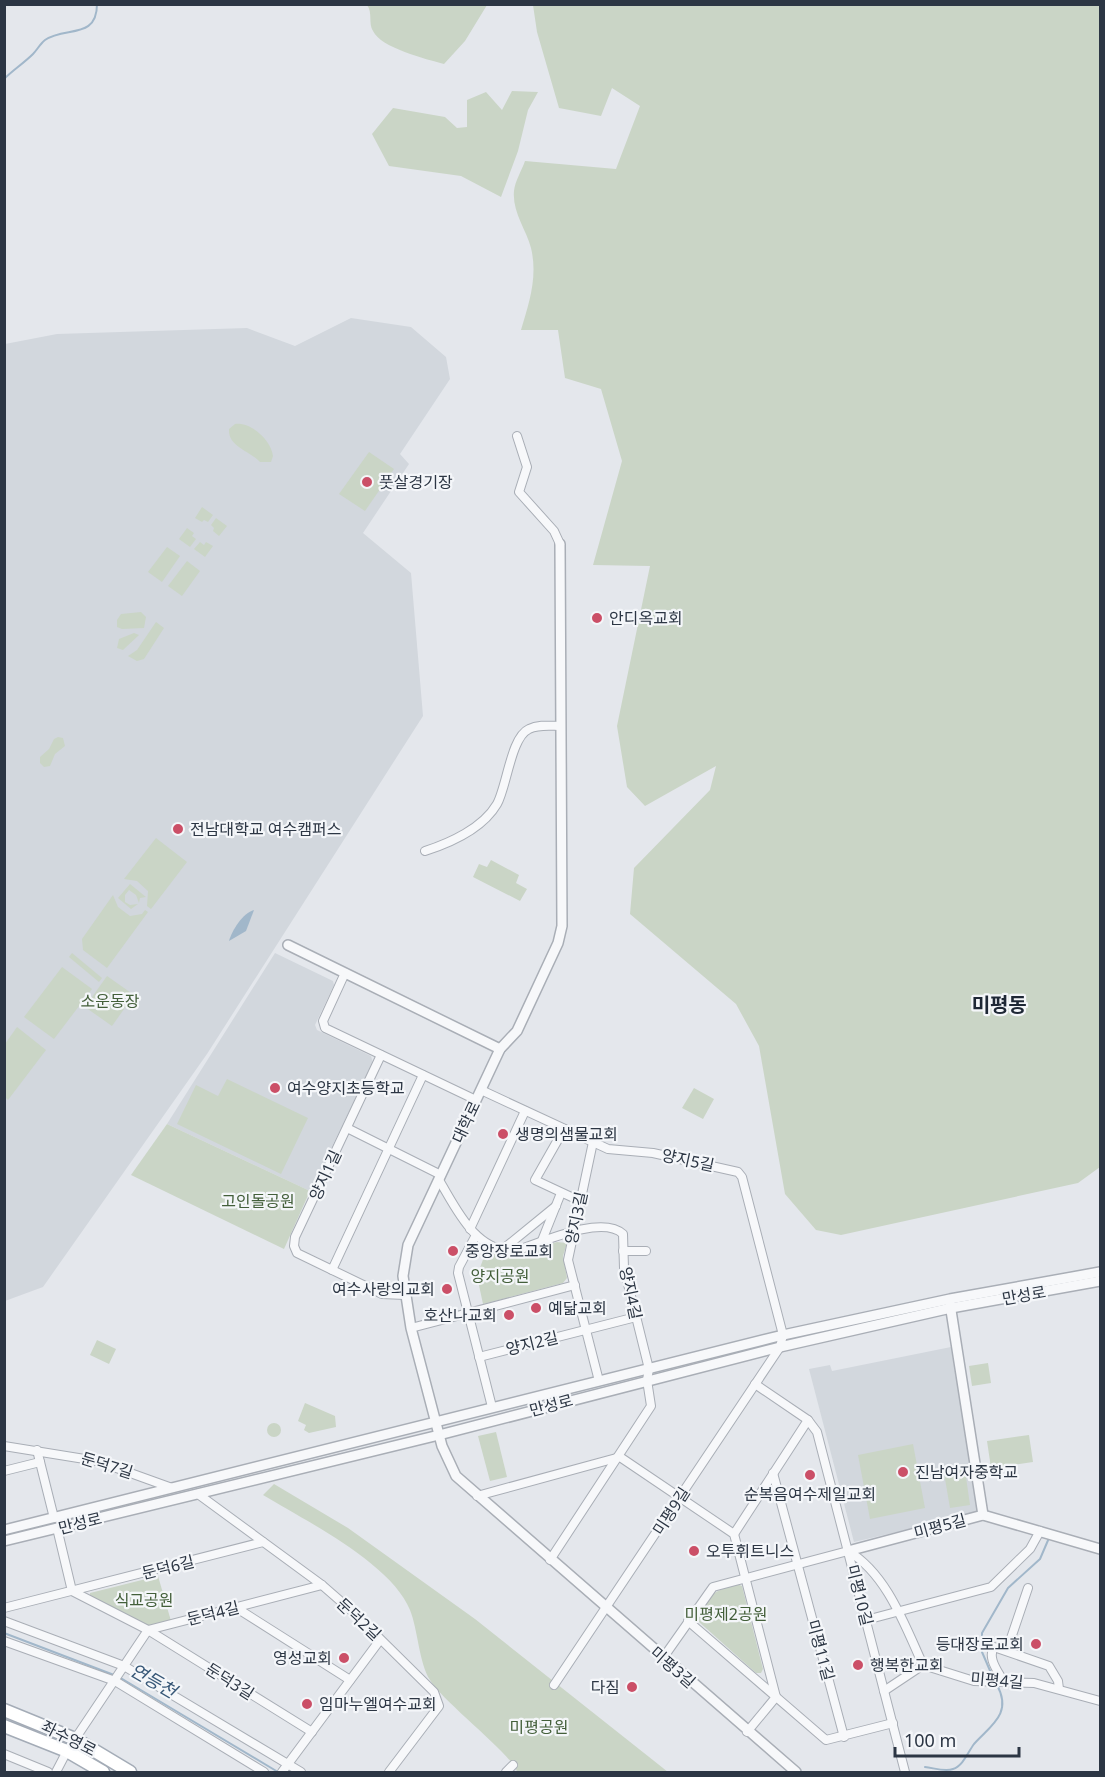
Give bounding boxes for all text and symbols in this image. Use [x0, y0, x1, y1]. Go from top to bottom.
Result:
place label: 풋살경기장 [379, 471, 453, 493]
marker: 풋살경기장 [360, 475, 374, 489]
place label: 안디옥교회 [609, 607, 683, 629]
marker: 안디옥교회 [590, 611, 604, 625]
place label: 전남대학교 여수캠퍼스 [190, 818, 341, 840]
marker: 전남대학교 여수캠퍼스 [171, 822, 185, 836]
park label: 소운동장 [81, 990, 140, 1012]
district label: 미평동 [971, 991, 1027, 1018]
place label: 여수양지초등학교 [287, 1077, 405, 1099]
marker: 여수양지초등학교 [268, 1081, 282, 1095]
street label: 대학로 [447, 1097, 485, 1147]
place label: 생명의샘물교회 [515, 1123, 618, 1145]
marker: 생명의샘물교회 [496, 1127, 510, 1141]
street label: 양지5길 [660, 1144, 716, 1176]
street label: 양지1길 [304, 1146, 346, 1204]
park label: 고인돌공원 [221, 1190, 295, 1212]
street label: 양지3길 [560, 1190, 592, 1246]
place label: 중앙장로교회 [465, 1240, 553, 1262]
marker: 중앙장로교회 [446, 1244, 460, 1258]
park label: 양지공원 [471, 1265, 529, 1287]
street label: 양지4길 [615, 1265, 647, 1321]
place label: 여수사랑의교회 [332, 1278, 435, 1300]
street label: 만성로 [1000, 1280, 1048, 1310]
marker: 여수사랑의교회 [440, 1282, 454, 1296]
place label: 예닮교회 [548, 1297, 607, 1319]
marker: 예닮교회 [529, 1301, 543, 1315]
place label: 호산나교회 [423, 1304, 497, 1326]
marker: 호산나교회 [502, 1308, 516, 1322]
street label: 양지2길 [503, 1326, 561, 1360]
street label: 만성로 [527, 1389, 575, 1421]
street label: 둔덕7길 [78, 1447, 136, 1483]
place label: 진남여자중학교 [915, 1461, 1018, 1483]
marker: 진남여자중학교 [896, 1465, 910, 1479]
marker: 순복음여수제일교회 [803, 1468, 817, 1482]
street label: 미평9길 [647, 1483, 695, 1539]
place label: 순복음여수제일교회 [744, 1483, 876, 1505]
street label: 만성로 [56, 1507, 104, 1539]
street label: 미평5길 [911, 1508, 969, 1544]
place label: 오투휘트니스 [706, 1540, 794, 1562]
marker: 오투휘트니스 [687, 1544, 701, 1558]
street label: 둔덕6길 [139, 1550, 197, 1584]
street label: 미평10길 [842, 1562, 878, 1628]
park label: 식교공원 [115, 1589, 173, 1611]
street label: 둔덕2길 [332, 1593, 386, 1645]
street label: 둔덕4길 [184, 1596, 242, 1630]
park label: 미평제2공원 [685, 1603, 767, 1625]
street label: 미평11길 [802, 1617, 840, 1683]
place label: 등대장로교회 [936, 1633, 1024, 1655]
marker: 등대장로교회 [1029, 1637, 1043, 1651]
street label: 미평3길 [646, 1641, 700, 1693]
place label: 영성교회 [273, 1647, 332, 1669]
marker: 영성교회 [337, 1651, 351, 1665]
place label: 행복한교회 [870, 1654, 944, 1676]
water label: 연등천 [126, 1657, 183, 1704]
street label: 둔덕3길 [202, 1658, 258, 1704]
marker: 행복한교회 [851, 1658, 865, 1672]
street label: 미평4길 [969, 1667, 1025, 1693]
place label: 다짐 [591, 1676, 620, 1698]
marker: 다짐 [625, 1680, 639, 1694]
place label: 임마누엘여수교회 [319, 1693, 437, 1715]
marker: 임마누엘여수교회 [300, 1697, 314, 1711]
street label: 좌수영로 [38, 1715, 100, 1761]
park label: 미평공원 [510, 1716, 568, 1738]
scale bar [895, 1720, 1020, 1758]
text: 100 m [904, 1728, 956, 1752]

